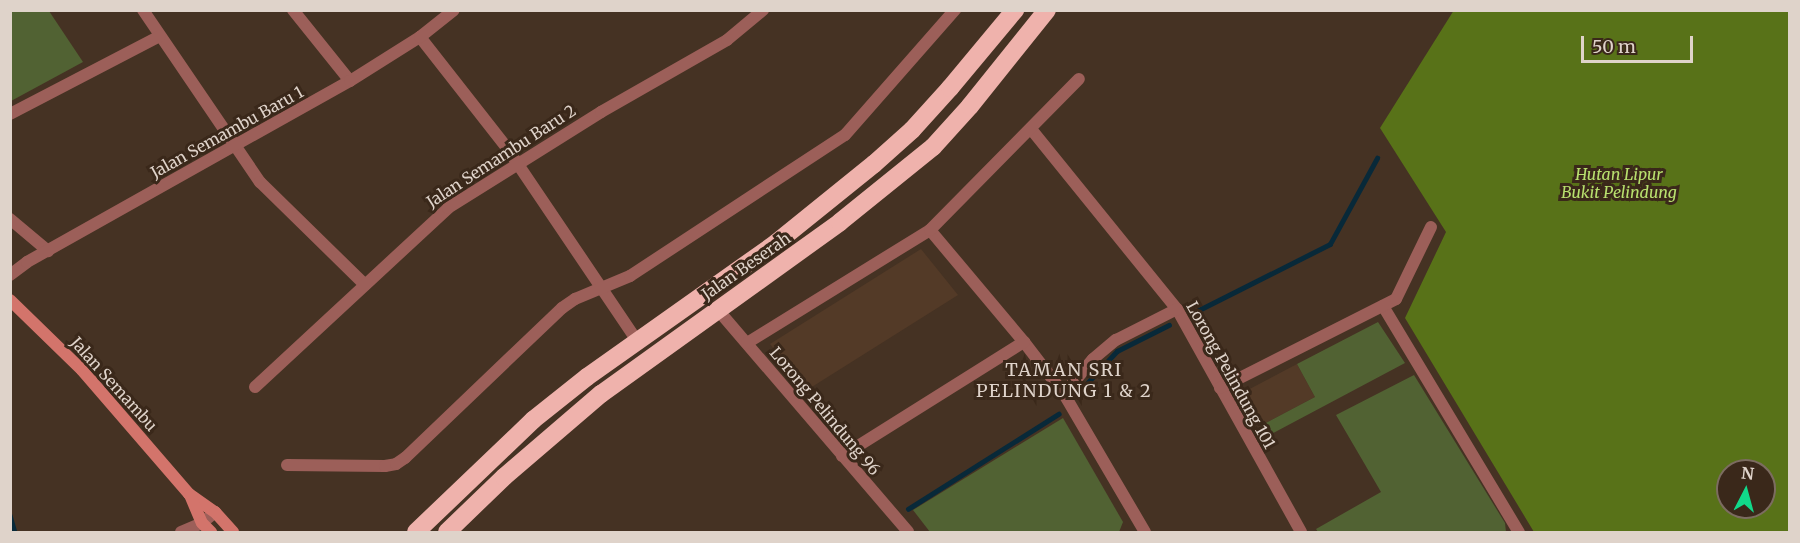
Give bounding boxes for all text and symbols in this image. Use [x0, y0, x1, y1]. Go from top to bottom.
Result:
scale bar [1584, 24, 1696, 62]
text: 50 m [1592, 35, 1636, 58]
street label: Jalan Semambu Baru 1 [147, 82, 307, 182]
street label: Jalan Semambu Baru 2 [423, 101, 579, 211]
park label: Hutan Lipur Bukit Pelindung [1561, 164, 1677, 202]
street label: Jalan Beserah [698, 228, 794, 304]
street label: Lorong Pelindung 101 [1183, 298, 1279, 452]
street label: Jalan Semambu [67, 333, 161, 435]
street label: Lorong Pelindung 96 [766, 343, 884, 479]
district label: TAMAN SRI PELINDUNG 1 & 2 [976, 360, 1152, 403]
north arrow [1716, 459, 1776, 519]
text: N [1740, 462, 1755, 484]

